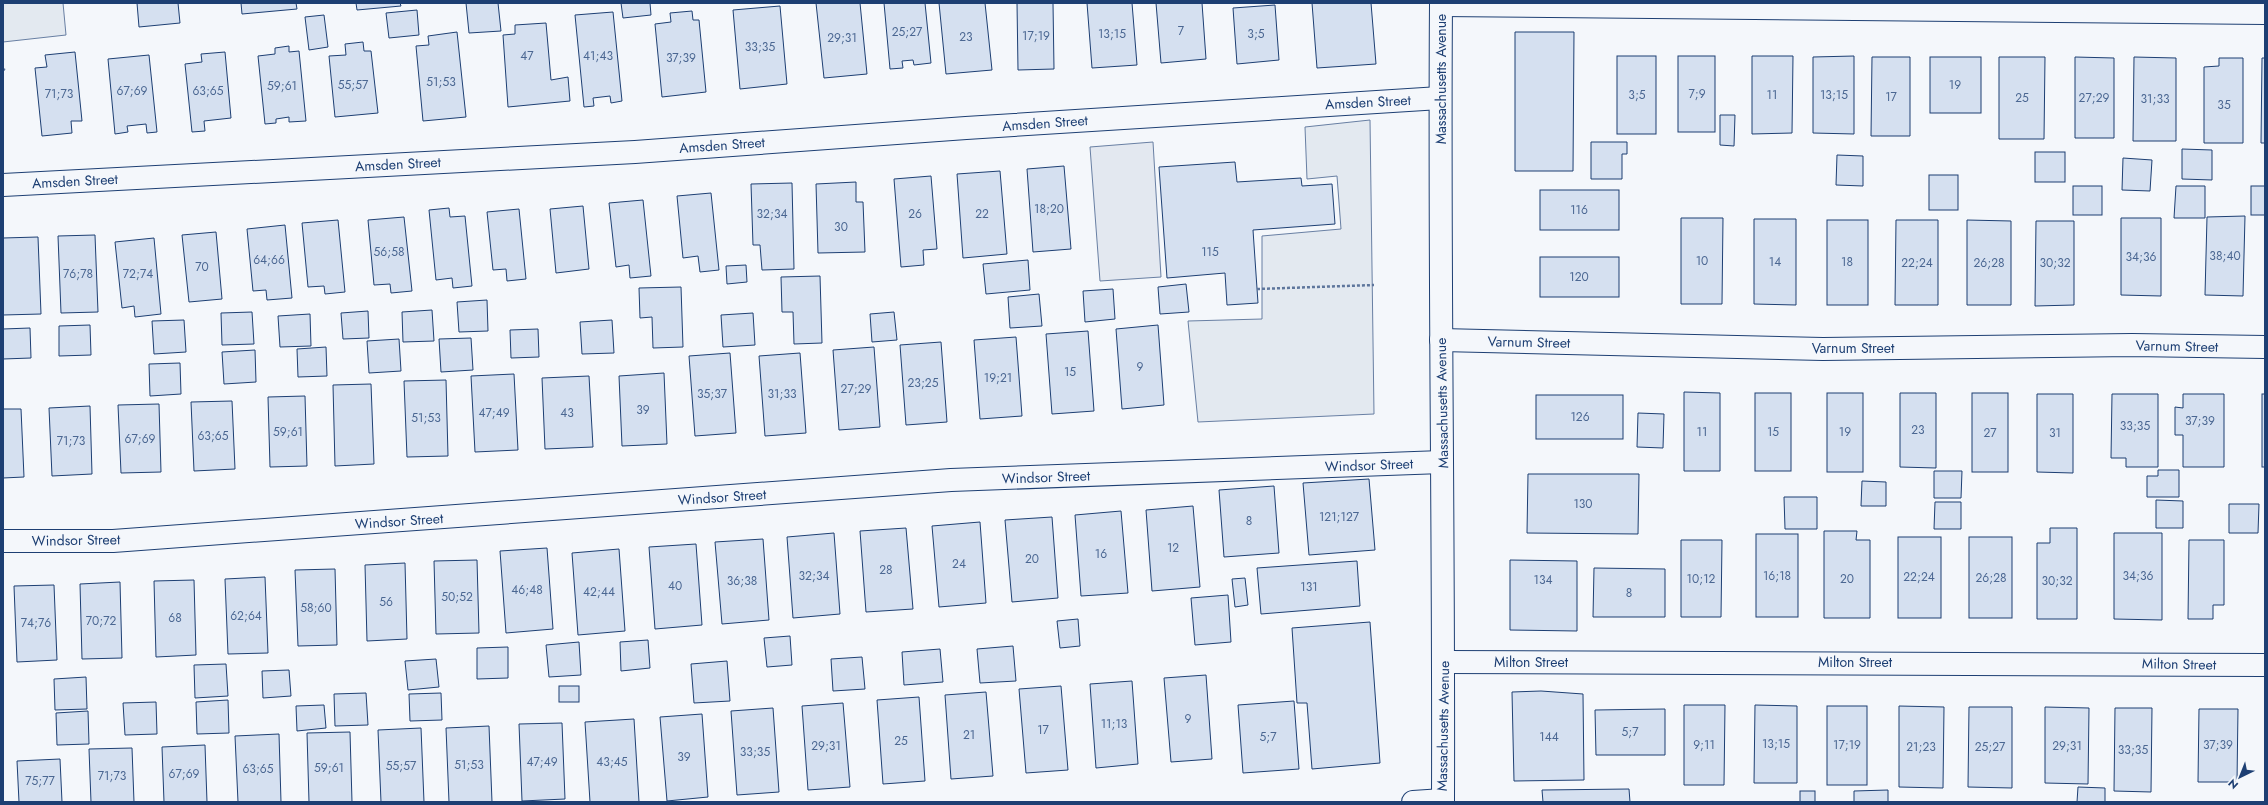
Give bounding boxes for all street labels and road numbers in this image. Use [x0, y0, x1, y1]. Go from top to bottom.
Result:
street label: Massachusetts Avenue [1431, 14, 1451, 144]
street label: Amsden Street [1325, 90, 1412, 114]
street label: Amsden Street [1001, 110, 1089, 136]
street label: Amsden Street [678, 132, 766, 158]
street label: Amsden Street [355, 152, 442, 176]
street label: Amsden Street [32, 169, 119, 193]
street label: Varnum Street [1488, 331, 1571, 353]
street label: Varnum Street [2136, 335, 2219, 357]
street label: Massachusetts Avenue [1431, 338, 1453, 468]
street label: Varnum Street [1812, 338, 1895, 358]
street label: Windsor Street [1324, 453, 1414, 477]
street label: Windsor Street [1001, 465, 1091, 489]
street label: Windsor Street [677, 484, 767, 510]
street label: Windsor Street [354, 508, 444, 534]
street label: Windsor Street [32, 529, 121, 551]
street label: Milton Street [1494, 652, 1569, 672]
street label: Milton Street [1818, 652, 1893, 672]
street label: Milton Street [2142, 653, 2217, 675]
street label: Massachusetts Avenue [1432, 661, 1454, 791]

